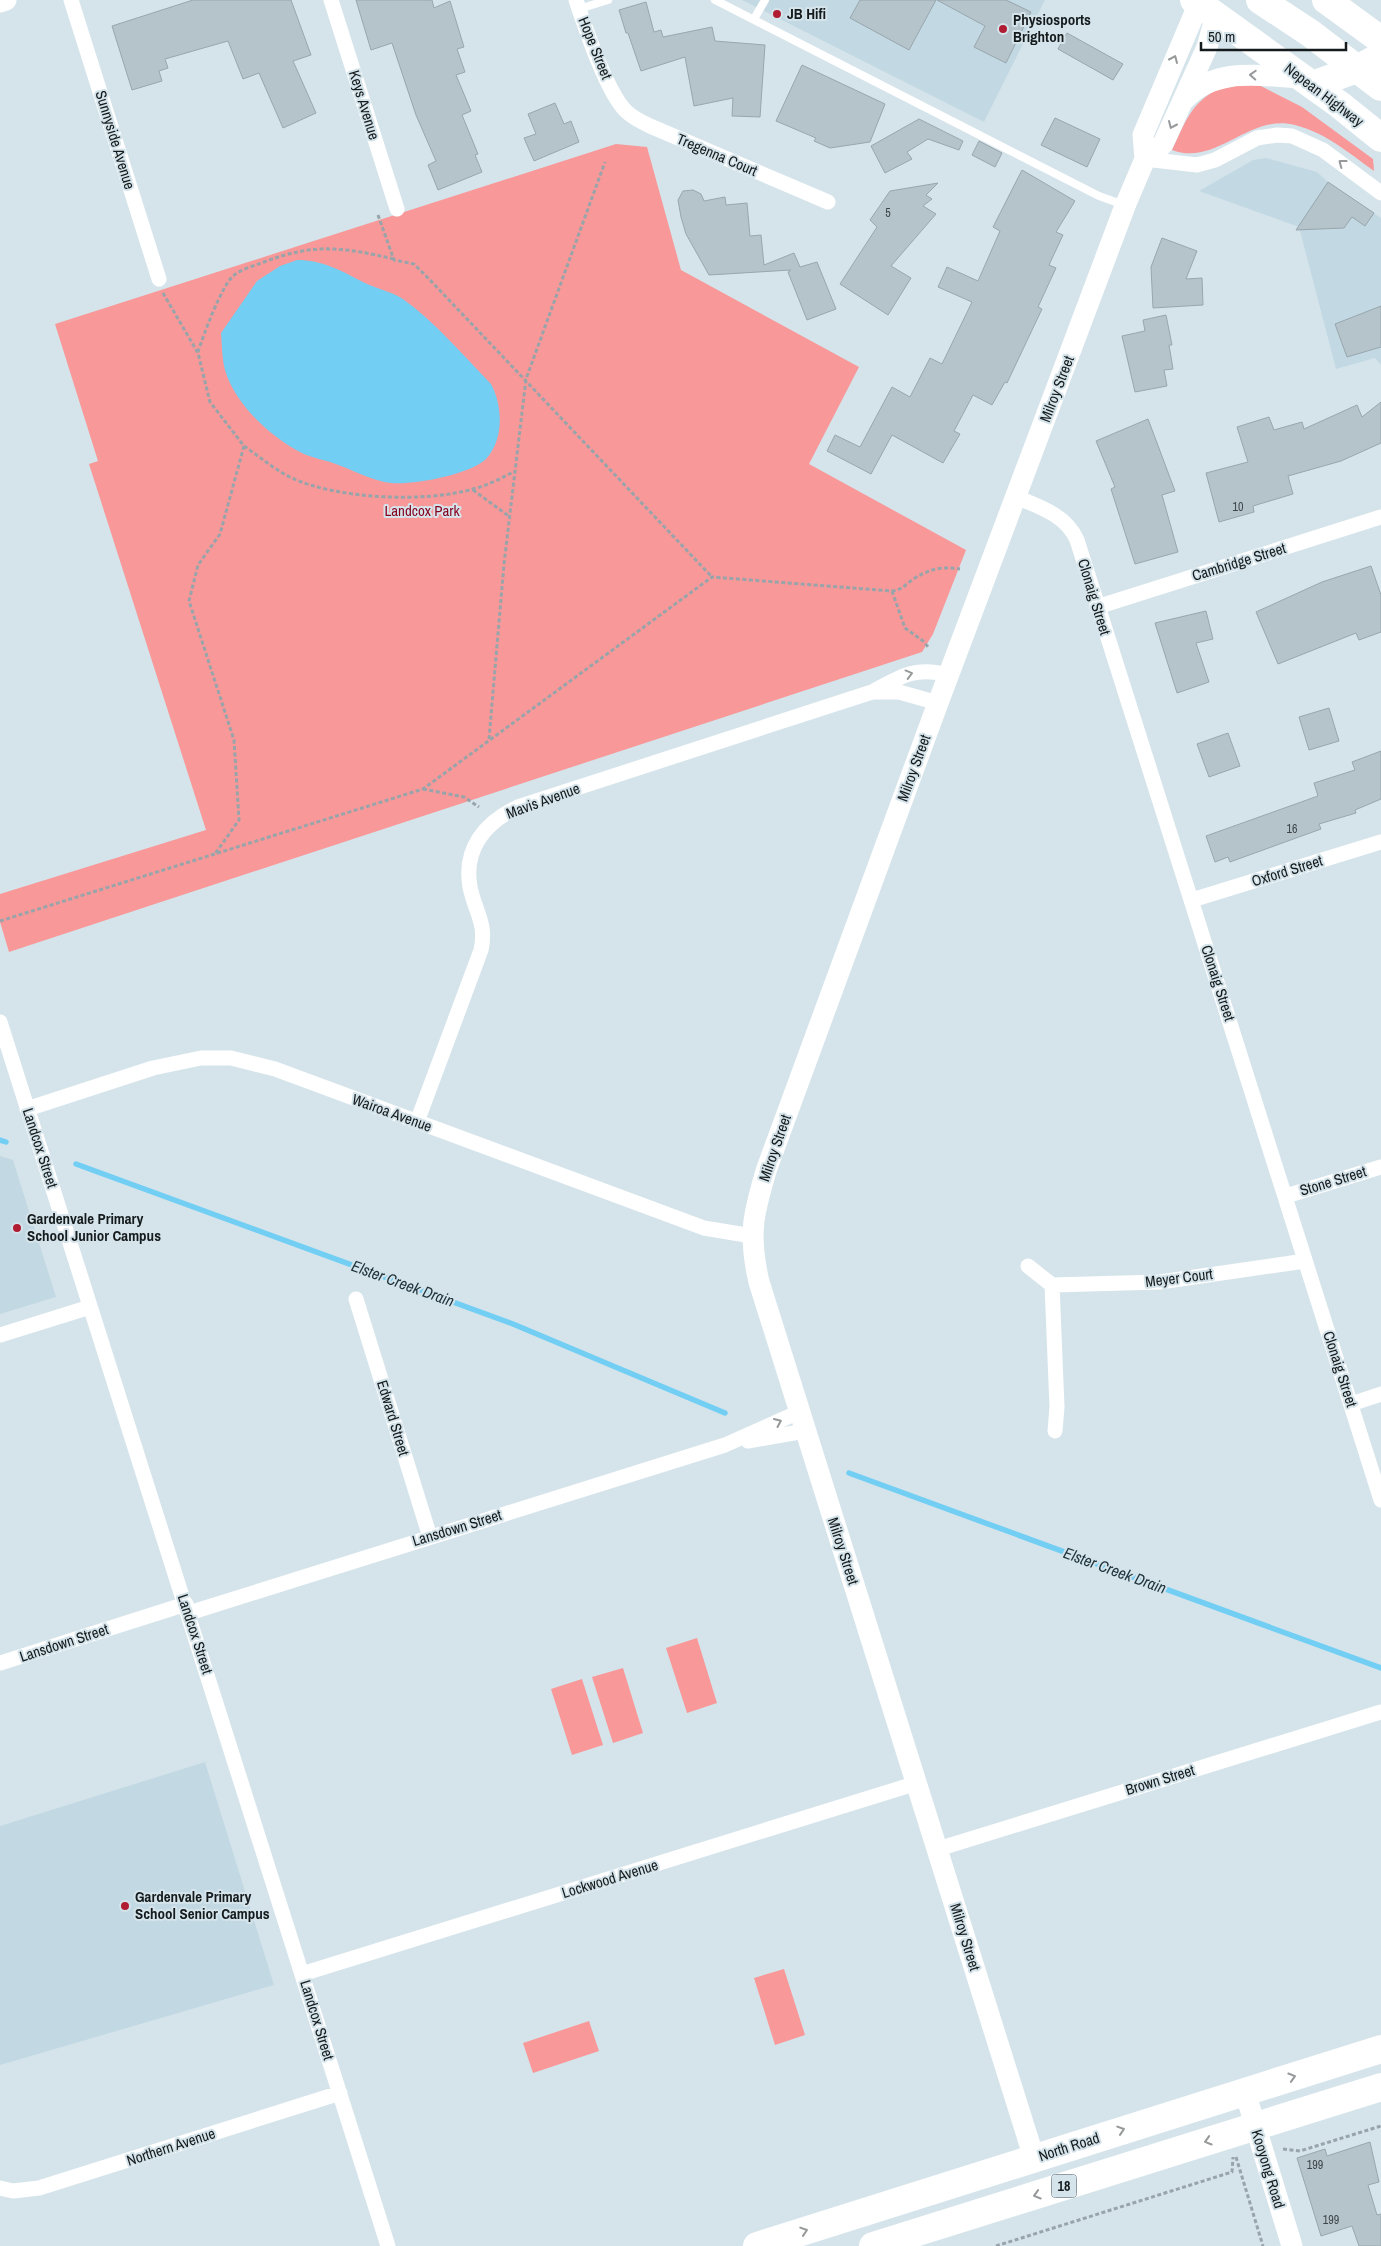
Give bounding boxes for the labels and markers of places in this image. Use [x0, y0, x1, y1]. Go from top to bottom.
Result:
place label: JB Hifi [787, 3, 826, 24]
marker: JB Hifi [771, 8, 783, 20]
place label: Physiosports Brighton [1013, 9, 1091, 47]
marker: Physiosports Brighton [997, 23, 1009, 35]
place label: Gardenvale Primary School Junior Campus [27, 1208, 161, 1246]
marker: Gardenvale Primary School Junior Campus [11, 1222, 23, 1234]
place label: Gardenvale Primary School Senior Campus [135, 1886, 270, 1924]
marker: Gardenvale Primary School Senior Campus [119, 1900, 131, 1912]

